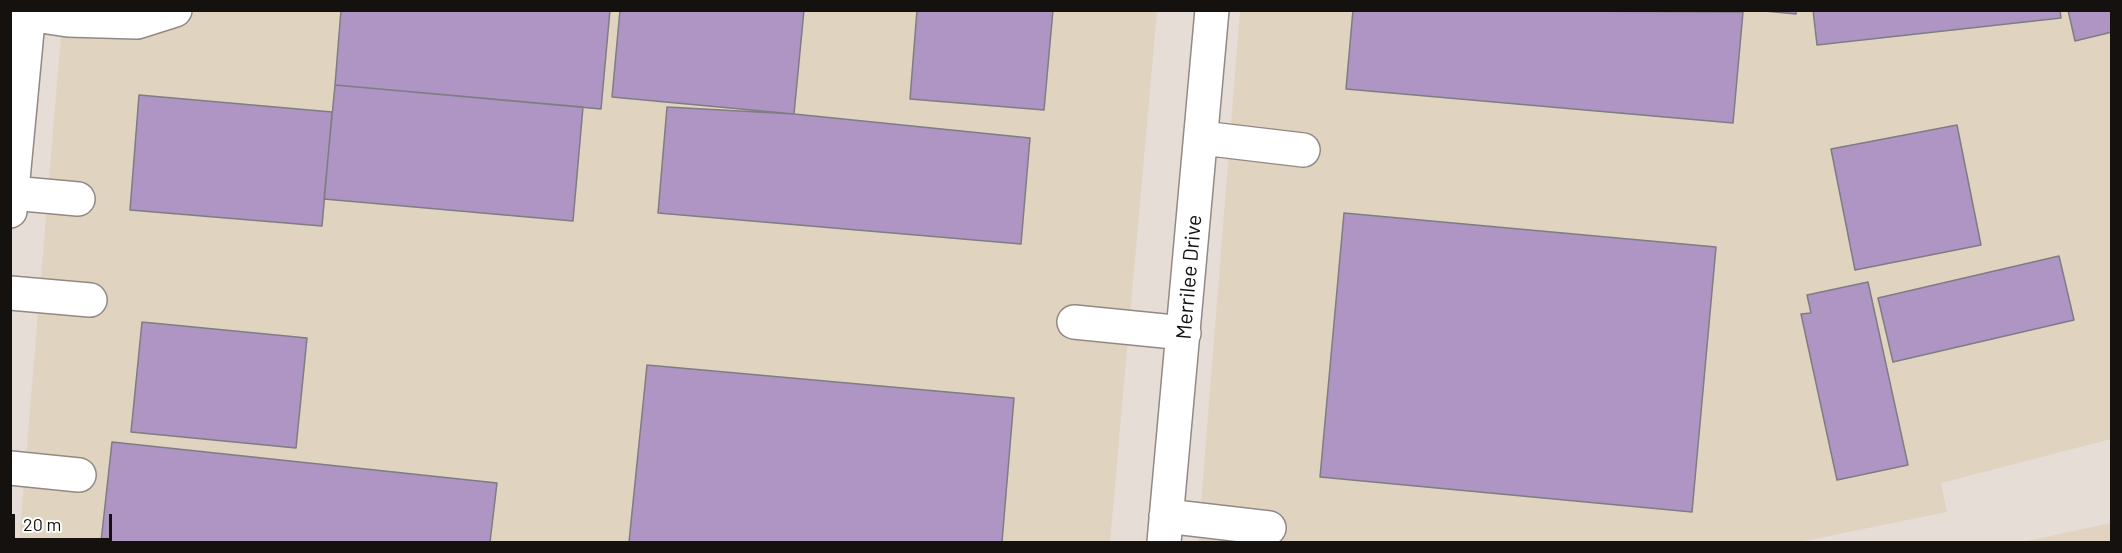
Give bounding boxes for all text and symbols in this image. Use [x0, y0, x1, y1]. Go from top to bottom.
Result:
street label: Merrilee Drive [1171, 214, 1207, 340]
scale bar [15, 502, 116, 540]
text: 20 m [23, 513, 61, 535]

